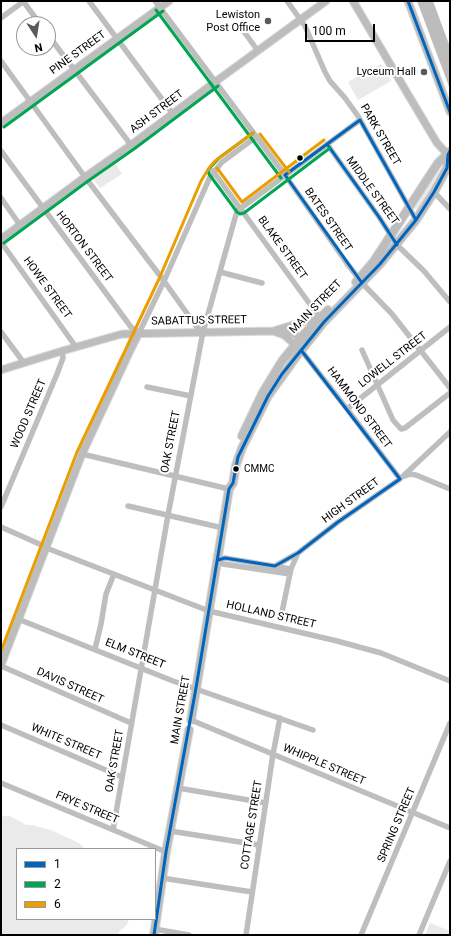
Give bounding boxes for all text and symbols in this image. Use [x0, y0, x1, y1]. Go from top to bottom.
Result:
place label: Lewiston Post Office [206, 8, 260, 34]
north arrow [16, 16, 56, 56]
marker: Lewiston Post Office [263, 16, 273, 26]
scale bar [307, 16, 377, 42]
text: 100 m [312, 24, 346, 38]
street label: PINE STREET [48, 28, 108, 78]
text: N [33, 40, 44, 54]
place label: Lyceum Hall [356, 65, 416, 79]
marker: Lyceum Hall [419, 67, 429, 77]
street label: ASH STREET [128, 88, 186, 136]
street label: PARK STREET [357, 102, 403, 168]
unlabelled marker [295, 153, 305, 163]
street label: MIDDLE STREET [343, 154, 401, 228]
street label: BATES STREET [301, 186, 355, 254]
street label: HORTON STREET [53, 209, 115, 285]
street label: BLAKE STREET [255, 214, 309, 282]
street label: HOWE STREET [20, 255, 74, 321]
street label: MAIN STREET [287, 277, 345, 337]
street label: SABATTUS STREET [151, 314, 247, 328]
street label: LOWELL STREET [356, 329, 430, 391]
street label: HAMMOND STREET [324, 365, 394, 451]
street label: WOOD STREET [8, 377, 50, 451]
street label: OAK STREET [158, 410, 184, 474]
place label: CMMC [244, 463, 274, 475]
marker: CMMC [231, 464, 241, 474]
street label: HIGH STREET [320, 476, 382, 526]
street label: HOLLAND STREET [225, 598, 317, 632]
street label: ELM STREET [103, 636, 167, 672]
street label: DAVIS STREET [34, 665, 106, 707]
street label: MAIN STREET [168, 675, 194, 745]
street label: WHITE STREET [29, 721, 103, 763]
street label: OAK STREET [103, 729, 127, 793]
street label: WHIPPLE STREET [281, 742, 367, 788]
street label: COTTAGE STREET [238, 780, 266, 870]
street label: SPRING STREET [375, 785, 419, 865]
street label: FRYE STREET [53, 789, 121, 827]
legend [16, 848, 156, 920]
text: 1 [54, 857, 61, 871]
text: 2 [54, 877, 61, 891]
text: 6 [54, 897, 61, 911]

